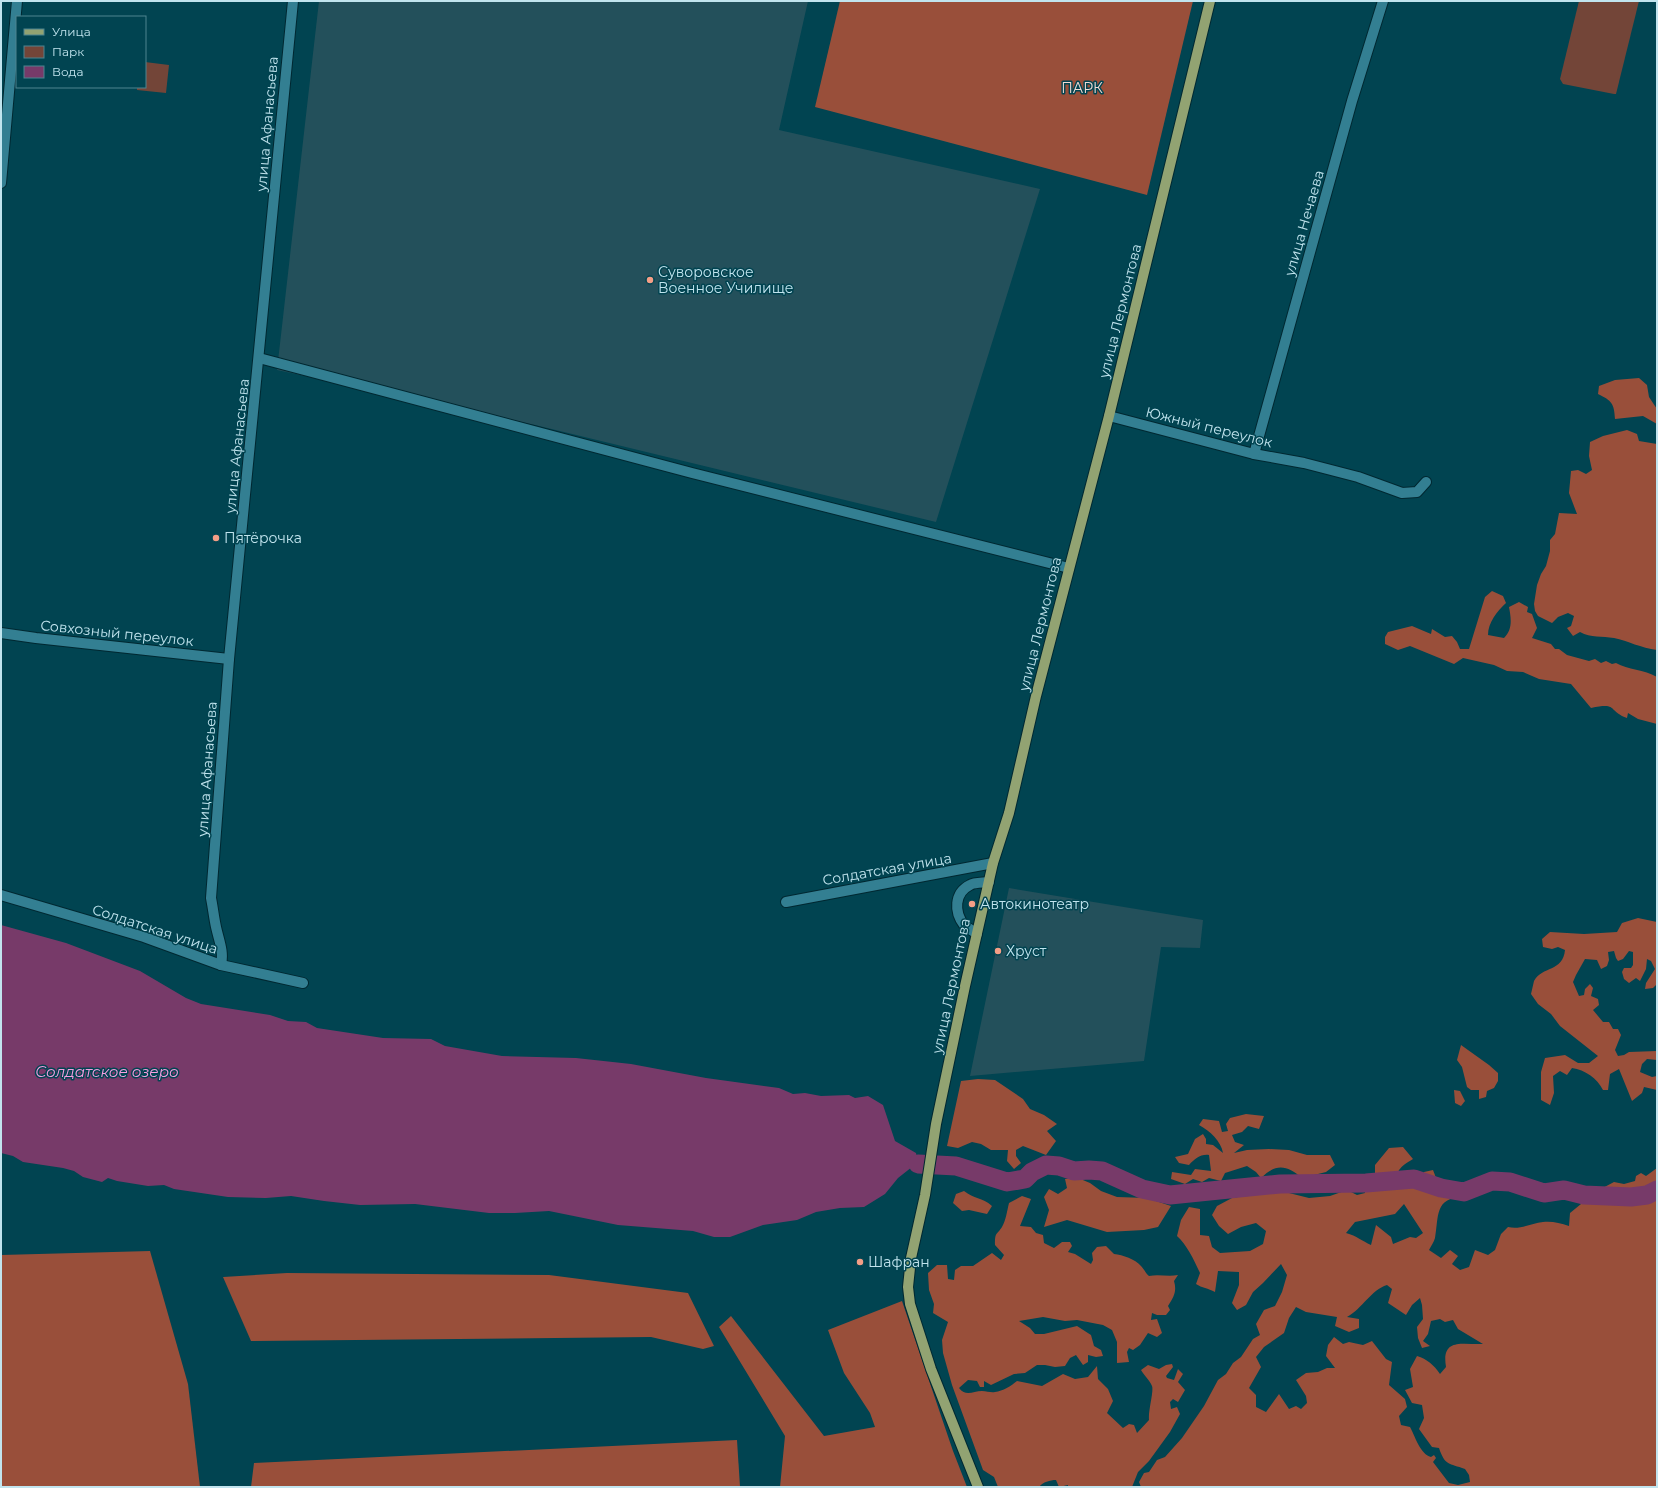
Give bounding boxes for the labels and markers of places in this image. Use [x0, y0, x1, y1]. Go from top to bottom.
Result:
place label: Суворовское Военное Училище [658, 263, 793, 297]
marker: Суворовское Военное Училище [645, 275, 655, 285]
place label: Пятёрочка [224, 529, 302, 547]
marker: Пятёрочка [211, 533, 221, 543]
place label: Автокинотеатр [980, 895, 1089, 913]
marker: Автокинотеатр [967, 899, 977, 909]
place label: Хруст [1006, 942, 1047, 960]
marker: Хруст [993, 946, 1003, 956]
place label: Шафран [868, 1253, 930, 1271]
marker: Шафран [855, 1257, 865, 1267]

